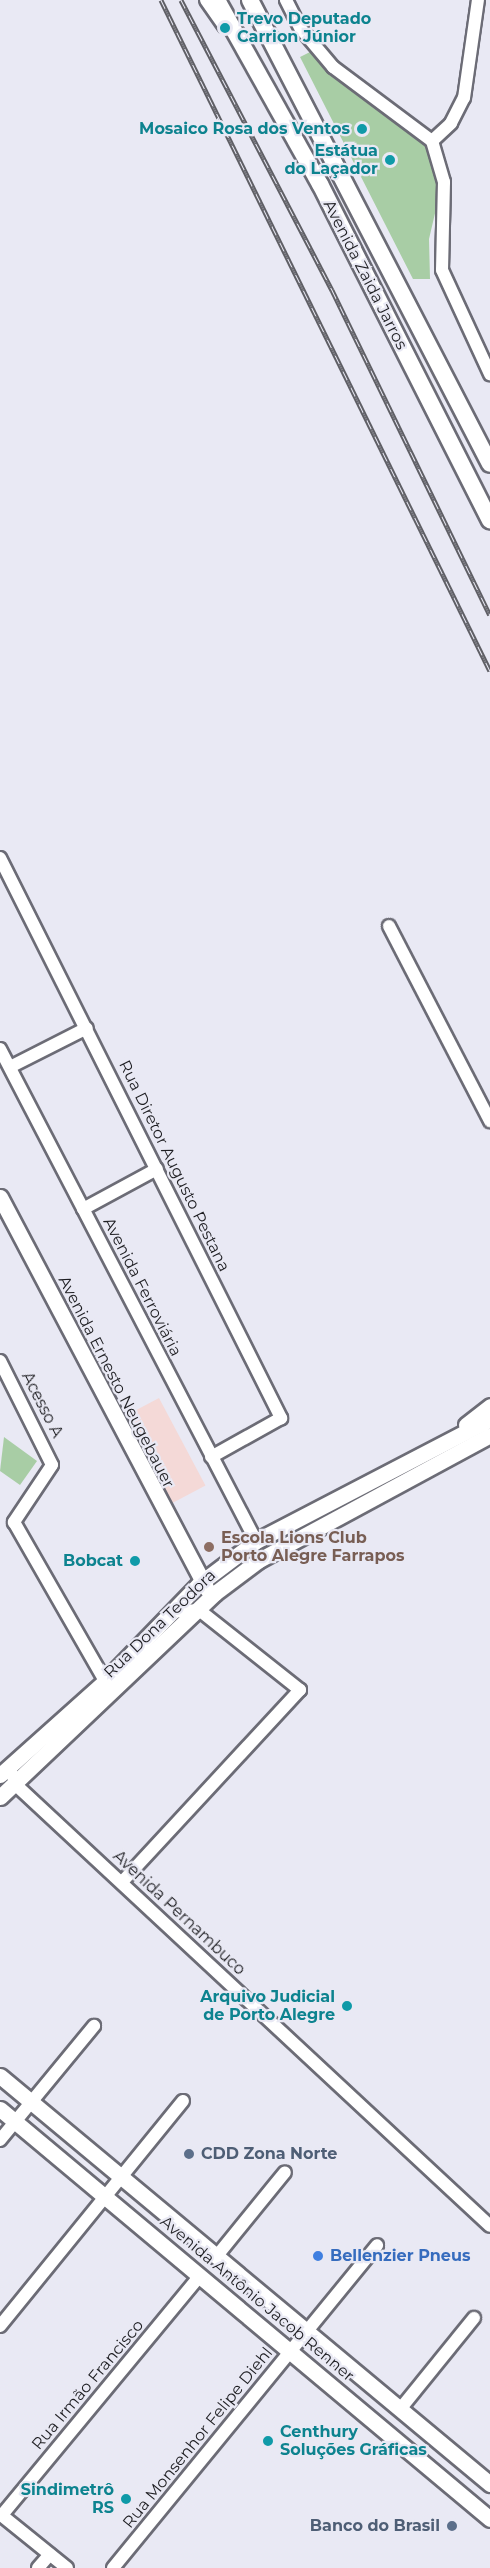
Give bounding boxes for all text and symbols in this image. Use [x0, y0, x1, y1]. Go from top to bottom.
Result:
place label: Trevo Deputado Carrion Júnior [237, 9, 371, 47]
marker: Trevo Deputado Carrion Júnior [218, 21, 232, 35]
place label: Mosaico Rosa dos Ventos [139, 119, 350, 139]
marker: Mosaico Rosa dos Ventos [355, 122, 369, 136]
place label: Estátua do Laçador [284, 141, 378, 179]
marker: Estátua do Laçador [383, 153, 397, 167]
street label: Avenida Zaida Jarros [319, 197, 411, 353]
street label: Rua Diretor Augusto Pestana [114, 1057, 234, 1275]
street label: Avenida Ferroviária [99, 1214, 185, 1360]
street label: Avenida Ernesto Neugebauer [54, 1273, 178, 1491]
street label: Acesso A [17, 1369, 67, 1441]
place label: Escola Lions Club Porto Alegre Farrapos [221, 1528, 404, 1566]
marker: Escola Lions Club Porto Alegre Farrapos [202, 1540, 216, 1554]
place label: Bobcat [63, 1551, 123, 1571]
marker: Bobcat [128, 1554, 142, 1568]
street label: Rua Dona Teodora [100, 1566, 220, 1682]
street label: Avenida Pernambuco [109, 1847, 249, 1979]
place label: Arquivo Judicial de Porto Alegre [200, 1987, 335, 2025]
marker: Arquivo Judicial de Porto Alegre [340, 1999, 354, 2013]
place label: CDD Zona Norte [201, 2144, 337, 2164]
marker: CDD Zona Norte [182, 2147, 196, 2161]
street label: Avenida Antônio Jacob Renner [156, 2212, 358, 2386]
place label: Bellenzier Pneus [330, 2246, 470, 2266]
marker: Bellenzier Pneus [311, 2249, 325, 2263]
street label: Rua Irmão Francisco [28, 2316, 148, 2454]
street label: Rua Monsenhor Felipe Diehl [119, 2344, 277, 2532]
place label: Centhury Soluções Gráficas [280, 2422, 427, 2460]
marker: Centhury Soluções Gráficas [261, 2434, 275, 2448]
place label: Sindimetrô RS [21, 2480, 114, 2518]
marker: Sindimetrô RS [119, 2492, 133, 2506]
place label: Banco do Brasil [310, 2516, 440, 2536]
marker: Banco do Brasil [445, 2519, 459, 2533]

